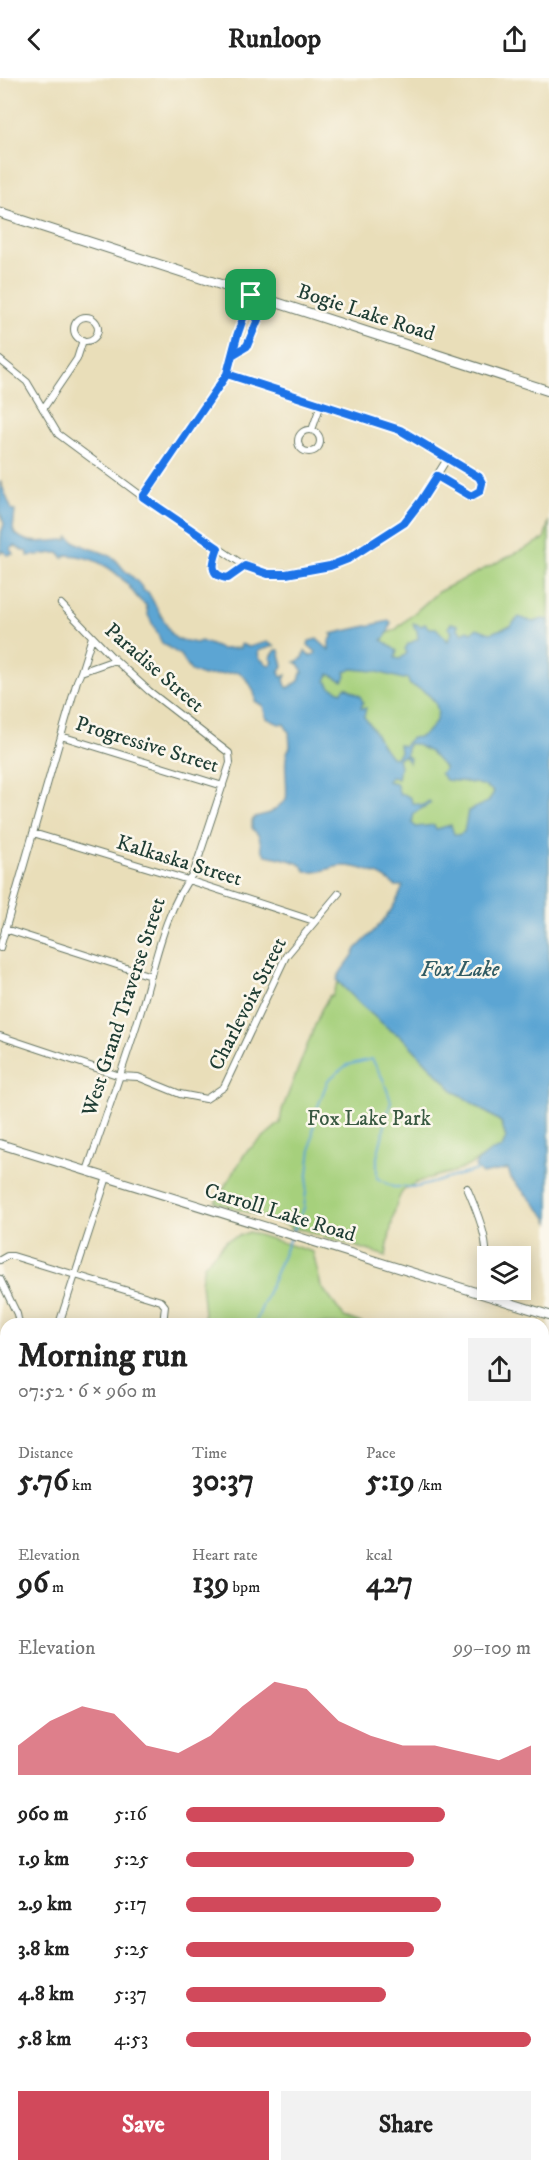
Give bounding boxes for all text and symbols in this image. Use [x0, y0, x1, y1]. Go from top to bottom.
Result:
text: Runloop [228, 22, 321, 56]
icon: back [18, 23, 51, 56]
icon: share [498, 23, 531, 56]
pin [225, 269, 276, 320]
icon: arrive [234, 278, 267, 311]
street label: Bogie Lake Road [294, 278, 439, 348]
street label: Paradise Street [99, 618, 209, 719]
street label: Progressive Street [72, 711, 222, 779]
street label: Kalkaska Street [113, 830, 245, 892]
street label: West Grand Traverse Street [76, 894, 172, 1121]
street label: Charlevoix Street [203, 933, 293, 1075]
water label: Fox Lake [421, 956, 500, 983]
park label: Fox Lake Park [307, 1106, 432, 1132]
street label: Carroll Lake Road [201, 1178, 359, 1248]
map controls [477, 1246, 531, 1300]
button: layers [477, 1246, 531, 1300]
text: Morning run [18, 1336, 187, 1377]
button: share [468, 1338, 531, 1401]
text: 07:52 · 6 × 960 m [18, 1379, 157, 1404]
text: Distance [18, 1443, 73, 1463]
text: Time [192, 1443, 227, 1463]
text: Pace [366, 1443, 396, 1463]
text: 5.76 [18, 1463, 69, 1500]
text: 30:37 [192, 1463, 254, 1500]
text: 5:19 [366, 1463, 415, 1500]
text: km [69, 1475, 92, 1495]
text: /km [415, 1475, 442, 1495]
text: Elevation [18, 1545, 80, 1565]
text: Heart rate [192, 1545, 258, 1565]
text: kcal [366, 1545, 392, 1565]
text: 96 [18, 1565, 49, 1602]
text: 139 [192, 1565, 229, 1602]
text: 427 [366, 1565, 413, 1602]
text: m [49, 1577, 64, 1597]
text: bpm [229, 1577, 260, 1597]
text: Elevation [18, 1636, 95, 1661]
text: 99–109 m [453, 1636, 531, 1661]
text: 960 m [18, 1802, 68, 1827]
text: 5:16 [114, 1802, 147, 1827]
text: 1.9 km [18, 1847, 69, 1872]
text: 5:25 [114, 1847, 149, 1872]
text: 2.9 km [18, 1892, 72, 1917]
text: 5:17 [114, 1892, 147, 1917]
text: 3.8 km [18, 1937, 69, 1962]
text: 5:25 [114, 1937, 149, 1962]
text: 4.8 km [18, 1982, 74, 2007]
text: 5:37 [114, 1982, 147, 2007]
text: 5.8 km [18, 2027, 71, 2052]
text: 4:53 [114, 2027, 148, 2052]
button: Save [18, 2091, 269, 2160]
button: Share [281, 2091, 531, 2160]

